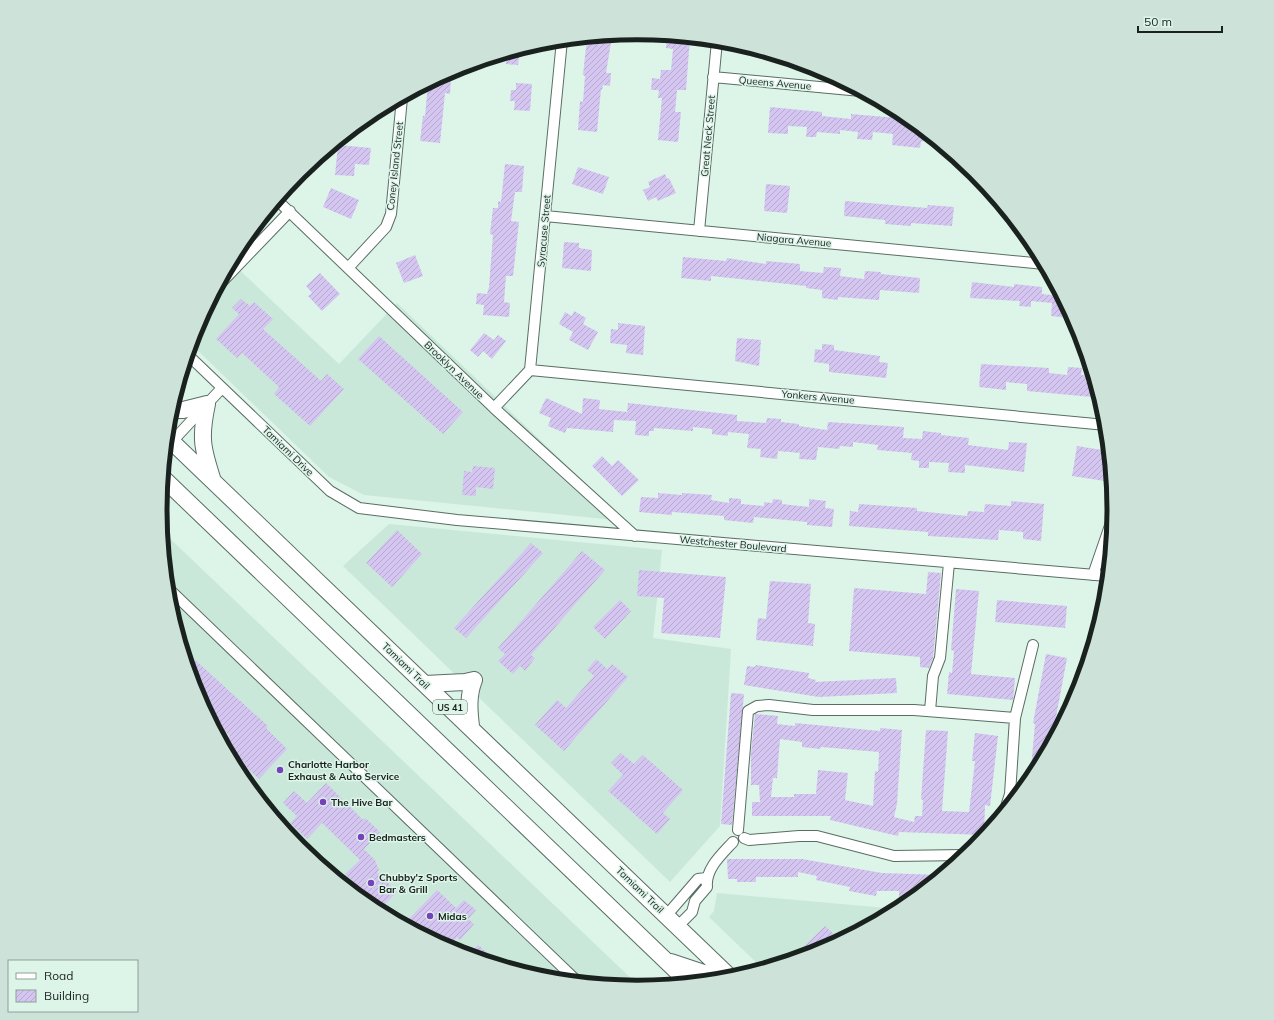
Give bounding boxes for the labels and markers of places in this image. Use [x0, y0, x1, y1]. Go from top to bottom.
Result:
place label: Charlotte Harbor Exhaust & Auto Service [288, 758, 400, 783]
marker: Charlotte Harbor Exhaust & Auto Service [275, 765, 285, 775]
place label: The Hive Bar [331, 796, 392, 809]
marker: The Hive Bar [318, 797, 328, 807]
place label: Bedmasters [369, 831, 426, 844]
marker: Bedmasters [356, 832, 366, 842]
place label: Chubby'z Sports Bar & Grill [379, 871, 458, 896]
marker: Chubby'z Sports Bar & Grill [366, 878, 376, 888]
place label: Midas [438, 910, 467, 923]
marker: Midas [425, 911, 435, 921]

